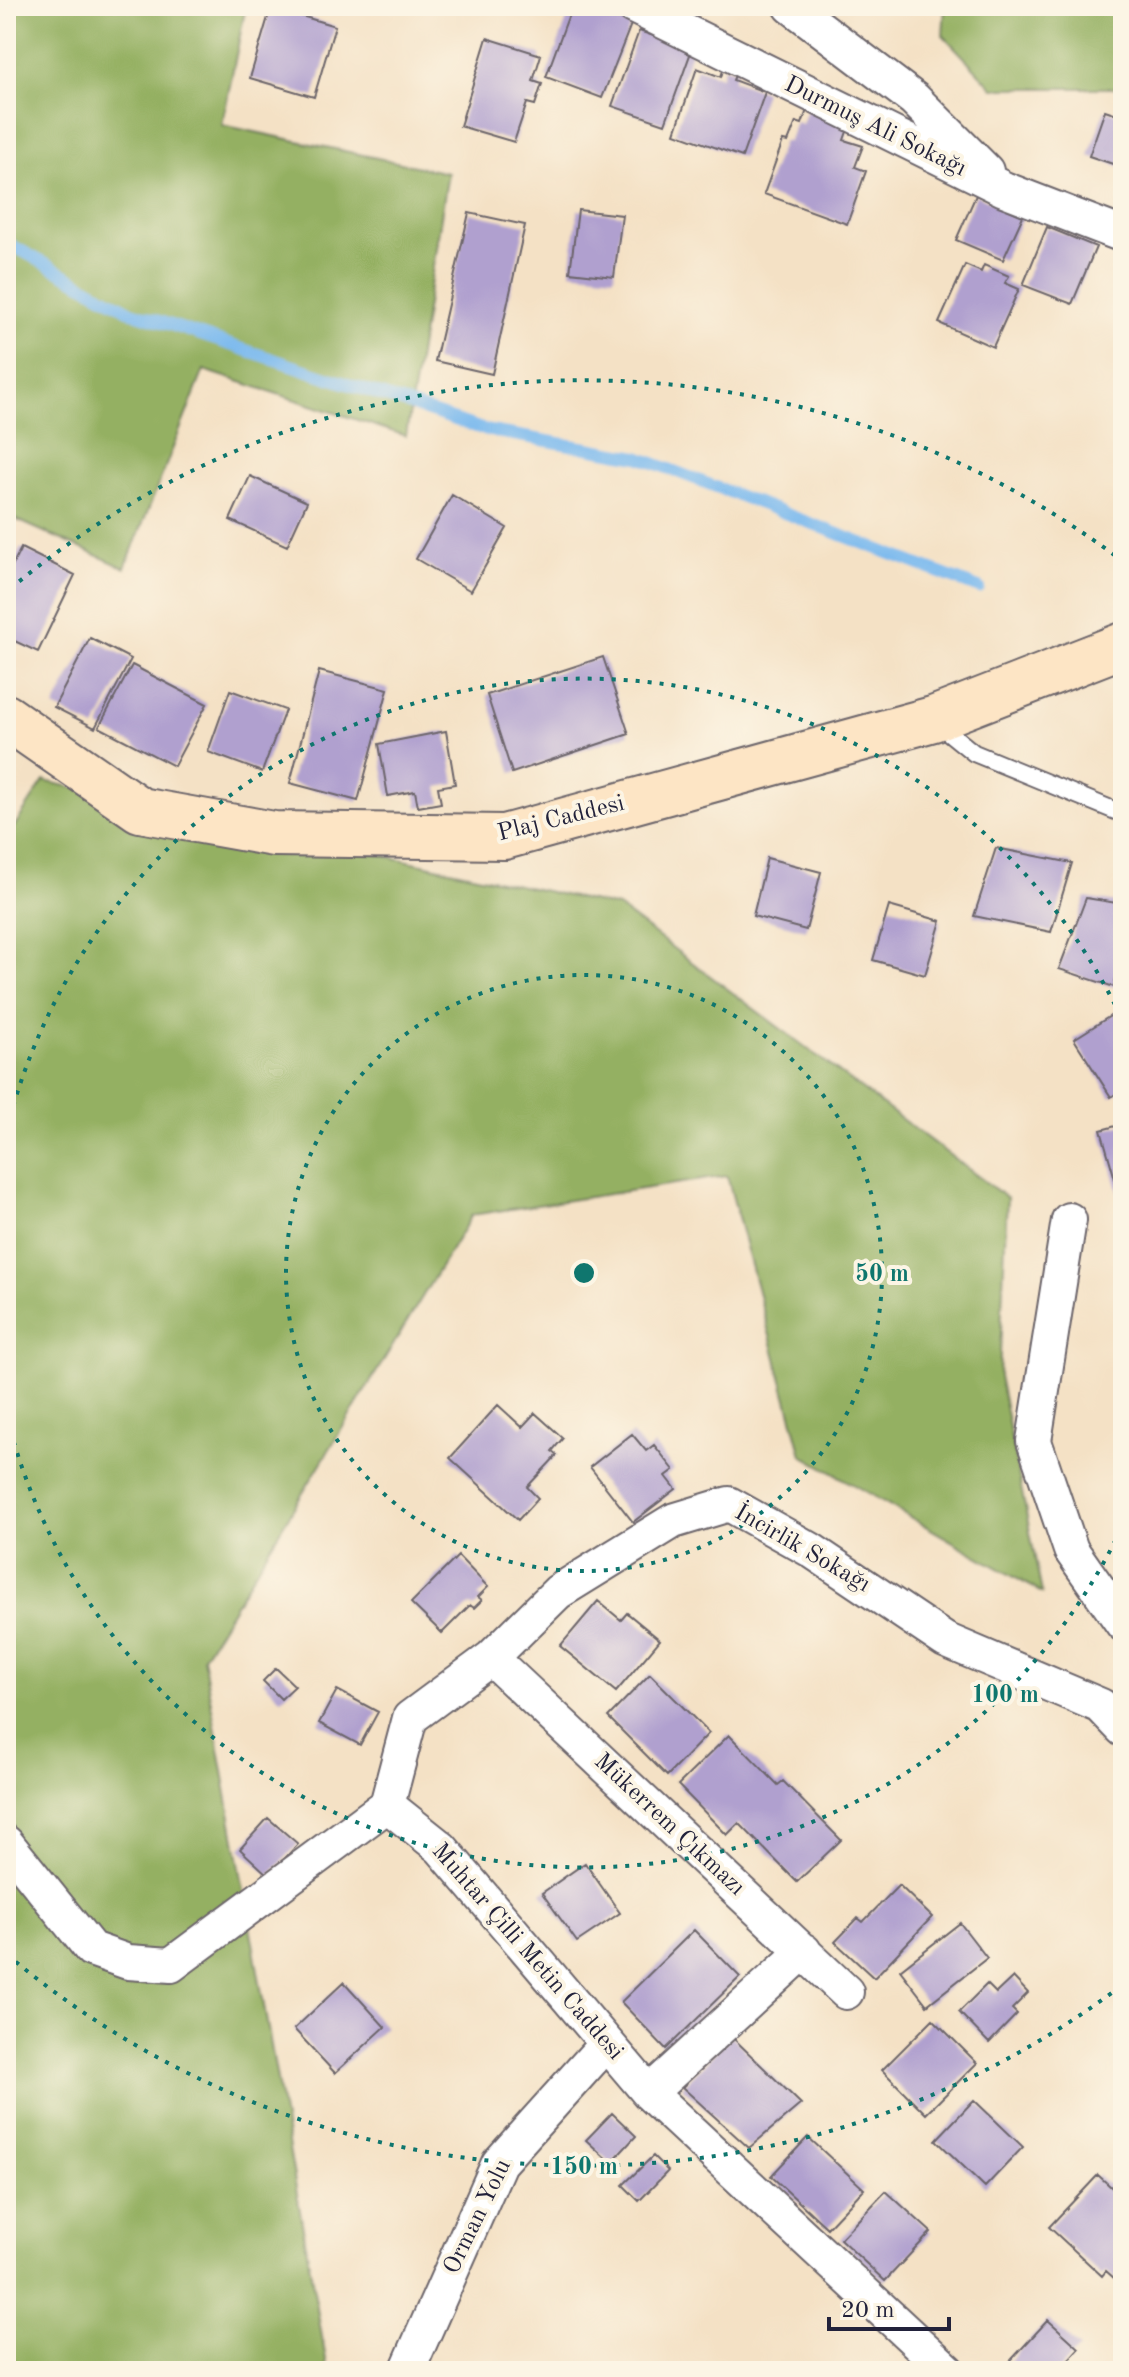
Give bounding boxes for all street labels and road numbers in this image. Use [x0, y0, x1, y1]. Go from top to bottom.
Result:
street label: Durmuş Ali Sokağı [780, 73, 970, 181]
street label: Plaj Caddesi [495, 792, 627, 846]
street label: İncirlik Sokağı [730, 1498, 875, 1597]
street label: Mükerrem Çıkmazı [589, 1749, 749, 1901]
street label: Muhtar Çilli Metin Caddesi [427, 1839, 627, 2065]
street label: Orman Yolu [440, 2156, 516, 2278]

